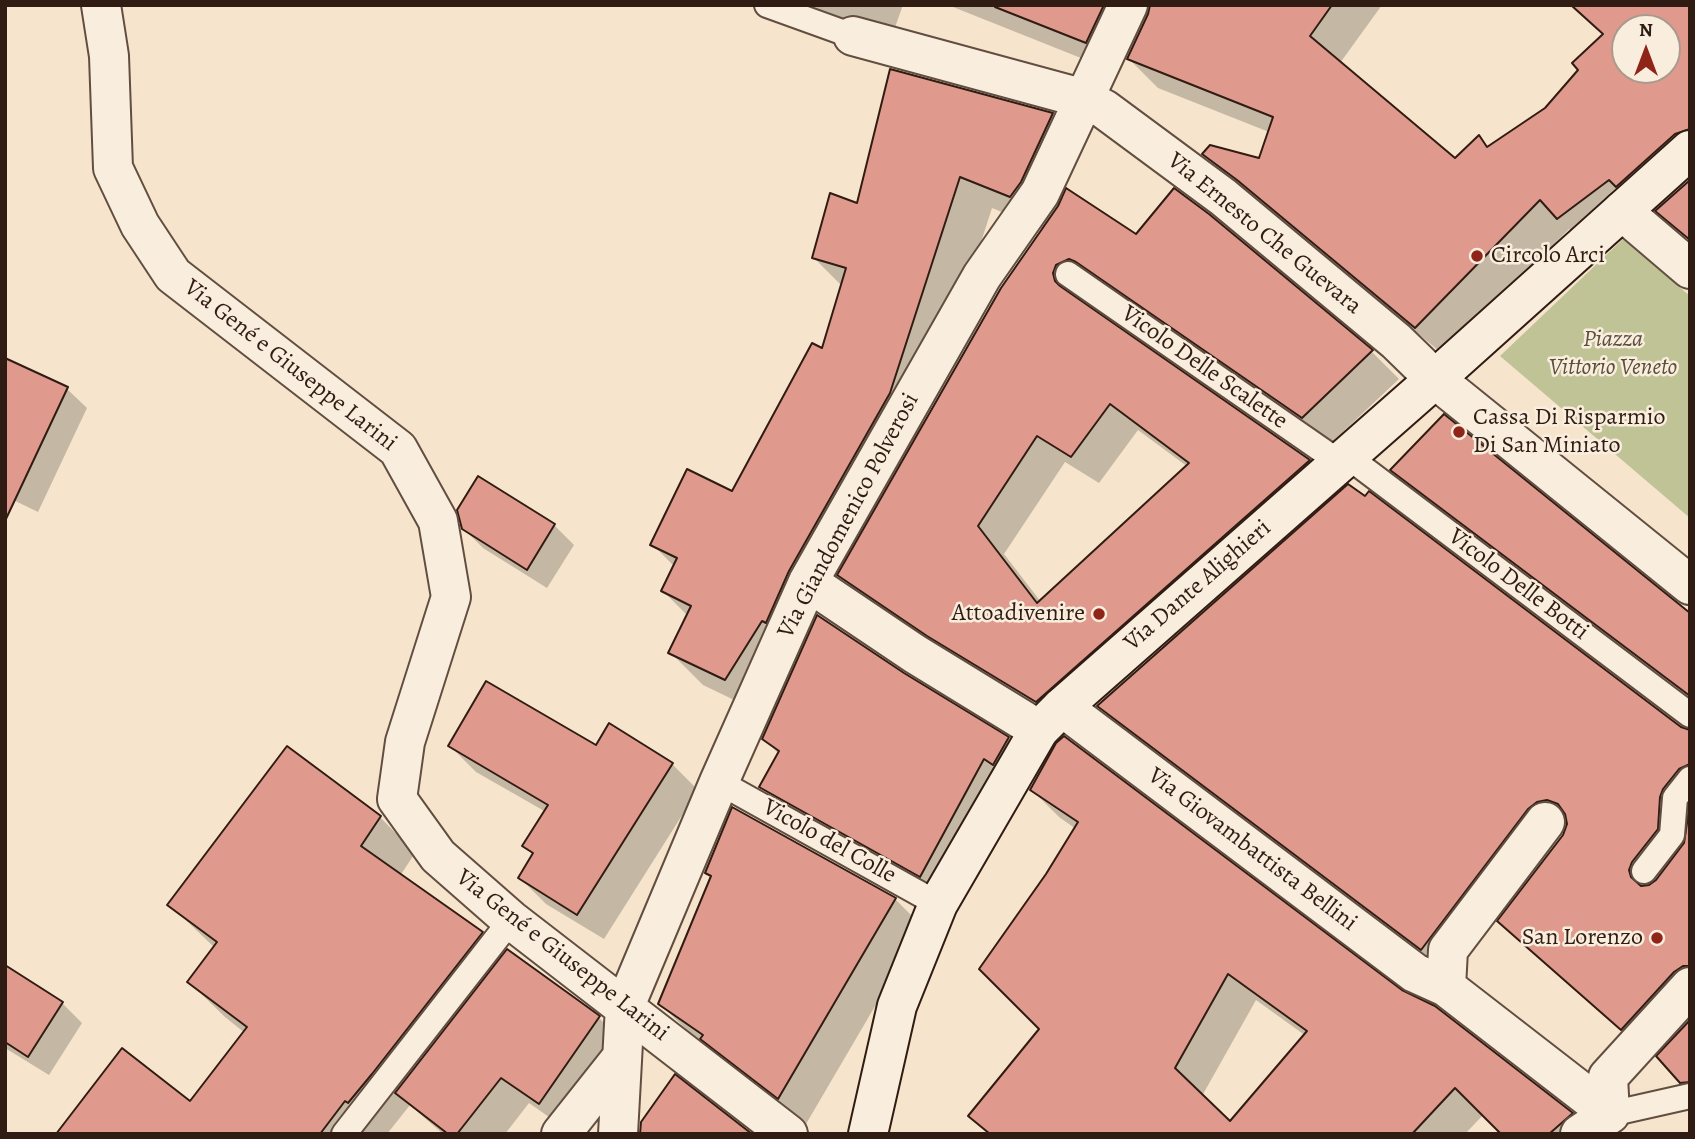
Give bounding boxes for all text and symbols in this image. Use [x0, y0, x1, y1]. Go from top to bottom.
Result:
north arrow [1611, 14, 1681, 84]
text: N [1639, 17, 1653, 43]
street label: Via Ernesto Che Guevara [1161, 147, 1367, 321]
place label: Circolo Arci [1491, 242, 1605, 270]
marker: Circolo Arci [1469, 248, 1485, 264]
street label: Via Gené e Giuseppe Larini [178, 274, 402, 458]
street label: Vicolo Delle Scalette [1115, 300, 1293, 436]
park label: Piazza Vittorio Veneto [1549, 326, 1677, 382]
street label: Via Giandomenico Polverosi [772, 389, 926, 643]
place label: Cassa Di Risparmio Di San Miniato [1473, 404, 1665, 460]
marker: Cassa Di Risparmio Di San Miniato [1451, 424, 1467, 440]
street label: Via Dante Alighieri [1119, 514, 1277, 658]
street label: Vicolo Delle Botti [1442, 523, 1594, 647]
place label: Attoadivenire [952, 600, 1085, 628]
marker: Attoadivenire [1091, 606, 1107, 622]
street label: Via Giovambattista Bellini [1142, 762, 1362, 938]
street label: Vicolo del Colle [757, 794, 901, 890]
street label: Via Gené e Giuseppe Larini [450, 864, 674, 1048]
place label: San Lorenzo [1522, 924, 1643, 952]
marker: San Lorenzo [1649, 930, 1665, 946]

